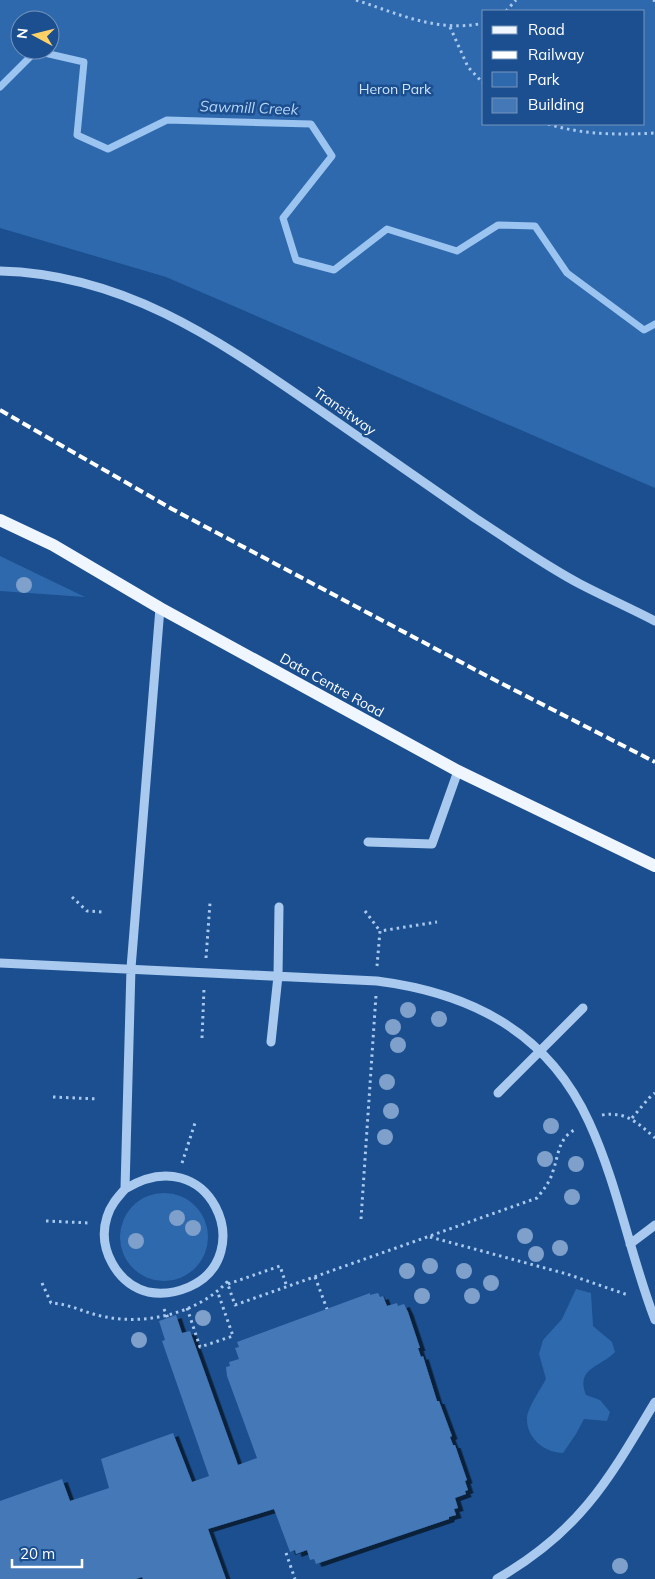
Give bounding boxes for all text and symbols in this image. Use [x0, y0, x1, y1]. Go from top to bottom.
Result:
north arrow [10, 10, 60, 60]
legend [482, 10, 645, 125]
text: Road [528, 20, 565, 39]
text: N [13, 27, 32, 40]
text: Railway [528, 45, 584, 64]
text: Park [528, 70, 560, 89]
park label: Heron Park [359, 80, 432, 98]
text: Building [528, 95, 584, 114]
water label: Sawmill Creek [199, 96, 300, 119]
street label: Transitway [310, 383, 380, 439]
street label: Data Centre Road [277, 649, 387, 721]
scale bar [12, 1536, 82, 1568]
text: 20 m [20, 1544, 55, 1563]

